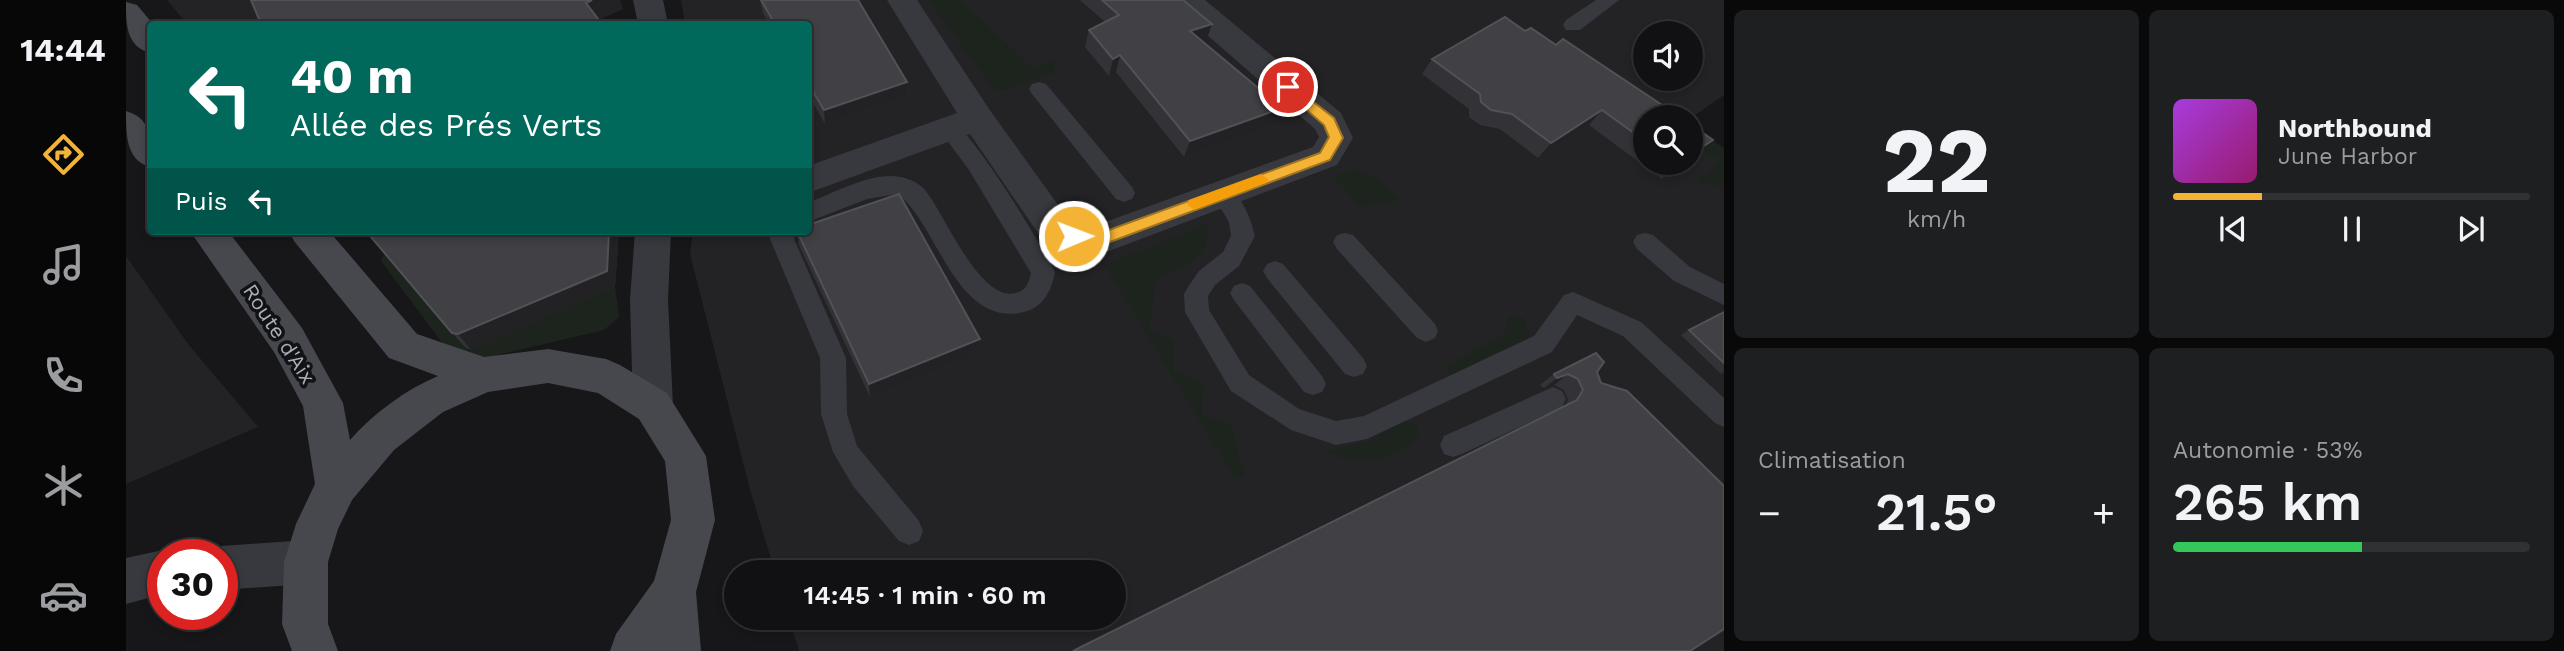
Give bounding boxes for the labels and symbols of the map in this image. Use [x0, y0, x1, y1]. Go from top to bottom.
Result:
pin [1258, 57, 1318, 117]
position arrow [1037, 199, 1111, 273]
street label: Route d'Aix [238, 279, 321, 388]
speed limit sign: 30 [147, 539, 238, 630]

